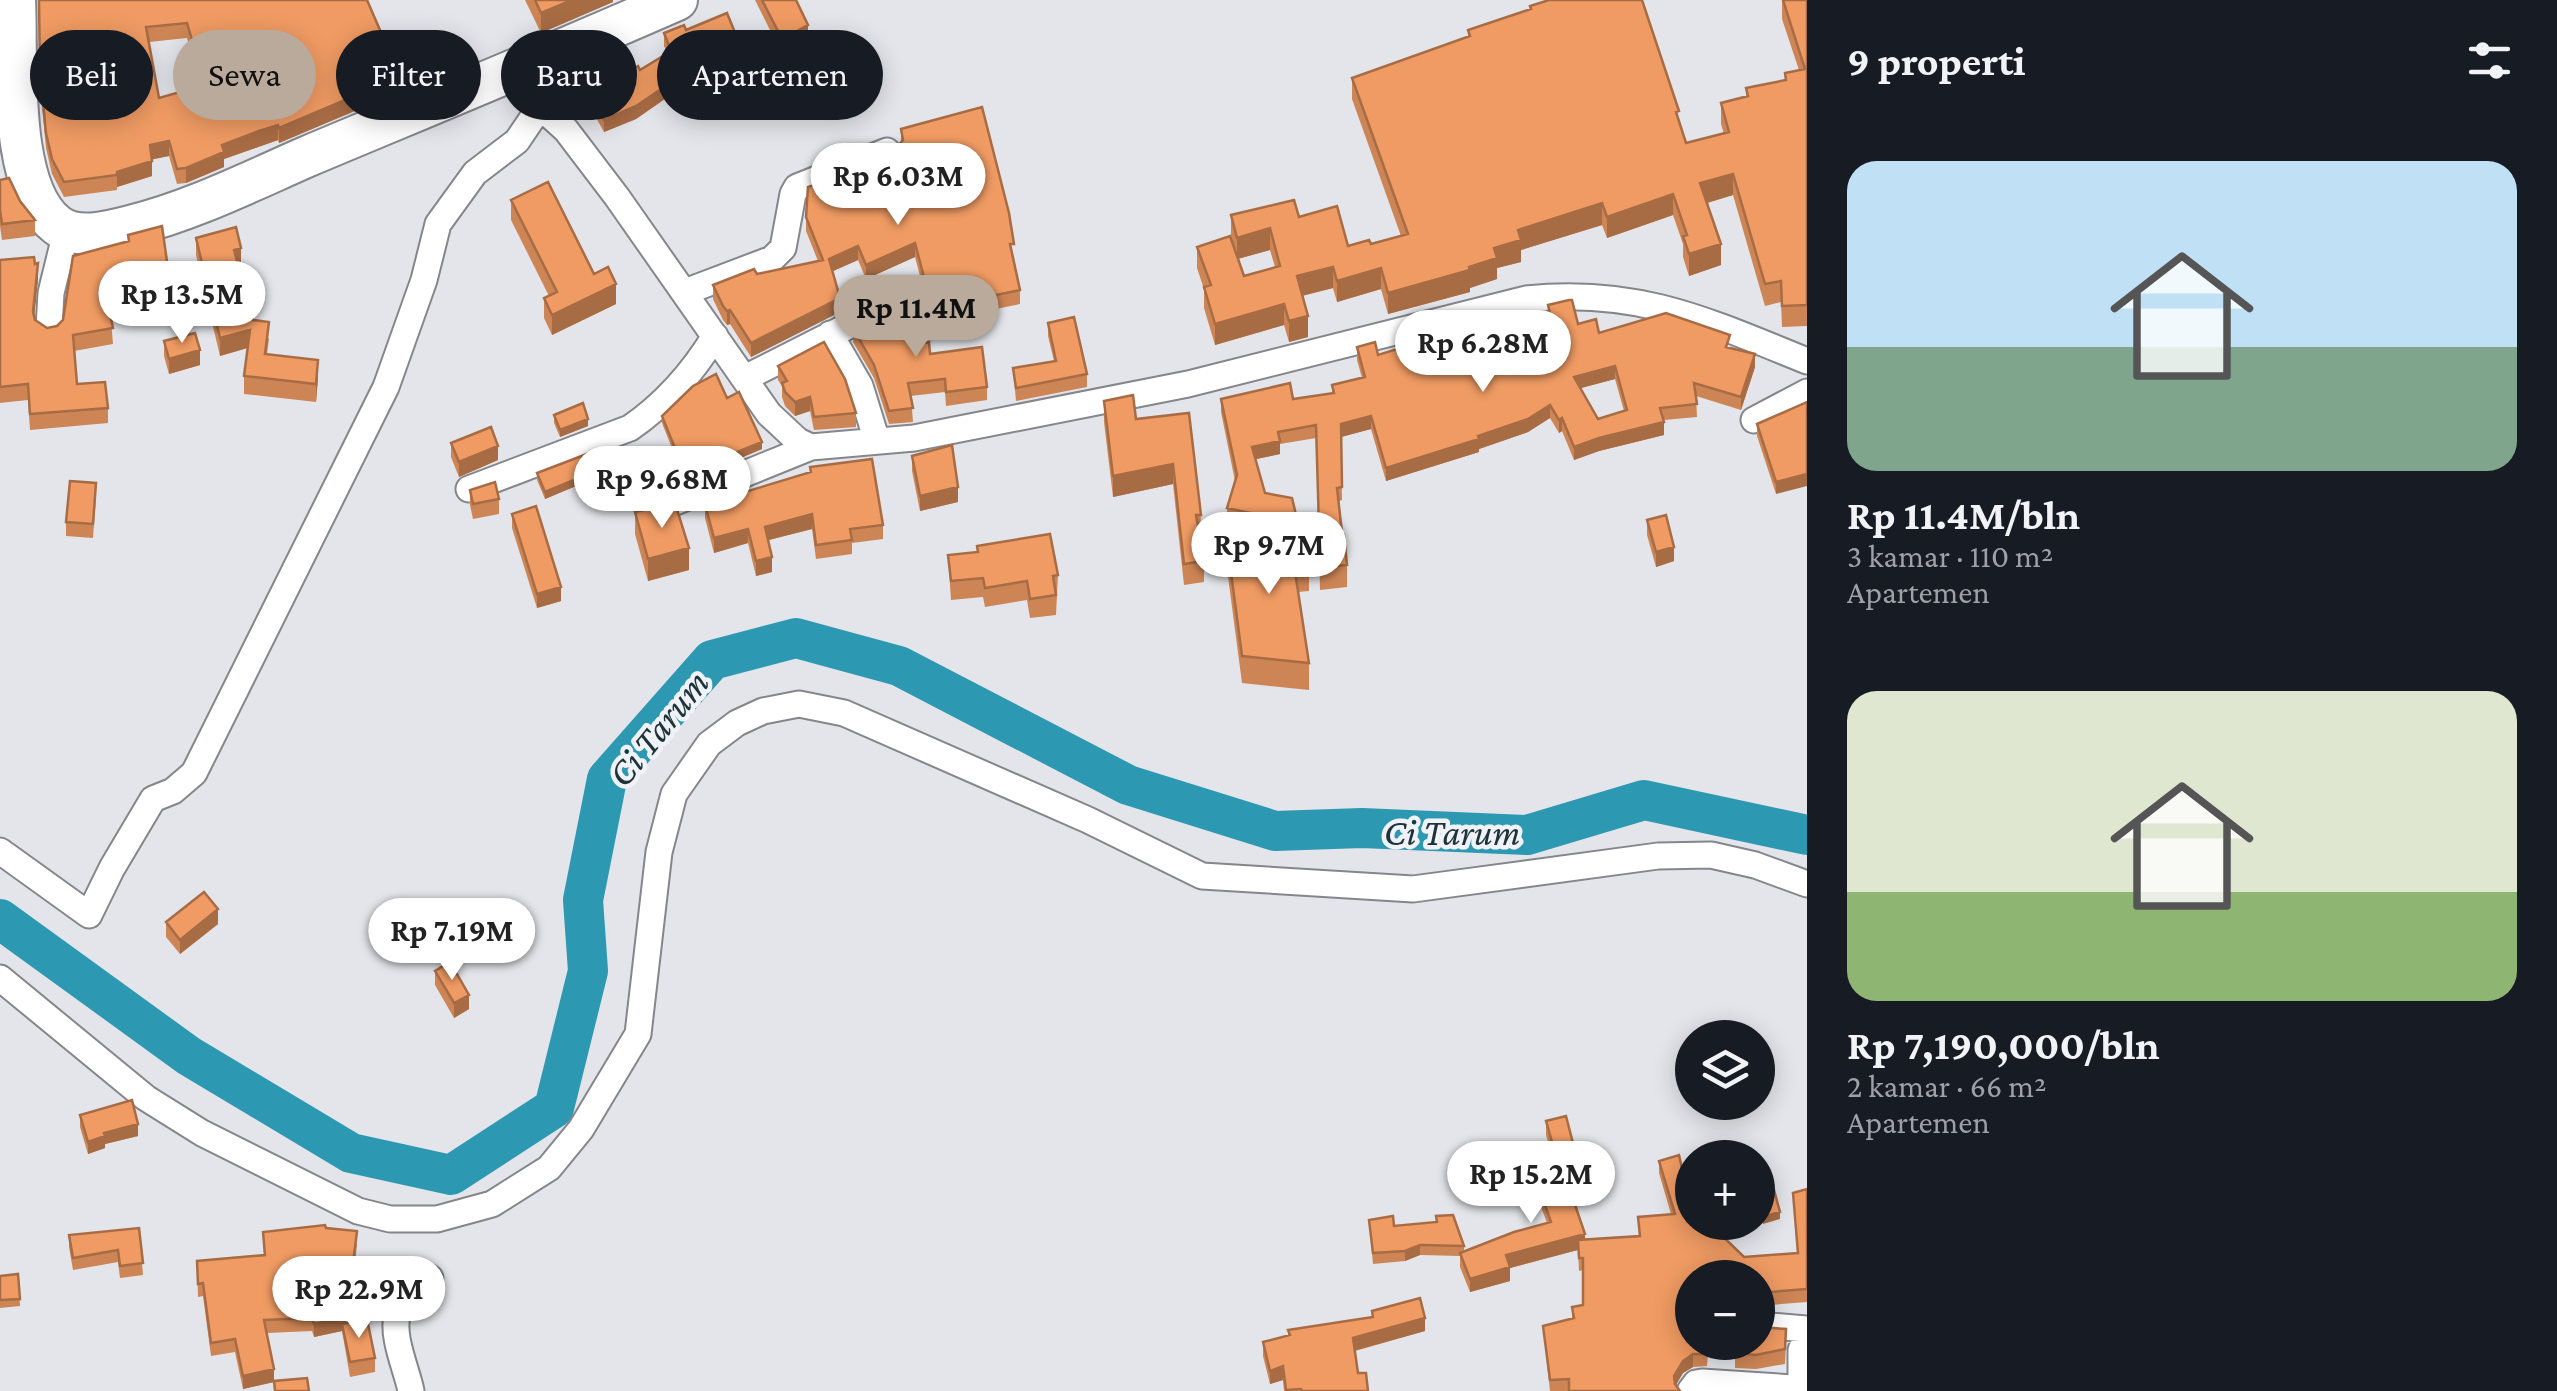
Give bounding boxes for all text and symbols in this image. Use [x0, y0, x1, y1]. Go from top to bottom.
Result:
chip: Beli [30, 30, 153, 120]
chip: Sewa [173, 30, 316, 120]
chip: Filter [336, 30, 481, 120]
chip: Baru [501, 30, 637, 120]
chip: Apartemen [657, 30, 883, 120]
icon: filters [2462, 33, 2517, 88]
text: 9 properti [1847, 37, 2026, 84]
pin: Rp 6.03M [795, 143, 1001, 228]
text: Rp 6.03M [832, 157, 964, 193]
icon: home [2092, 226, 2272, 406]
pin: Rp 13.5M [79, 261, 285, 346]
text: Rp 13.5M [120, 275, 244, 311]
pin: Rp 11.4M [813, 275, 1019, 360]
text: Rp 11.4M [856, 289, 976, 325]
pin: Rp 6.28M [1380, 310, 1586, 395]
text: Rp 6.28M [1417, 324, 1549, 360]
pin: Rp 9.68M [559, 446, 765, 531]
text: Rp 9.68M [596, 460, 728, 496]
text: Rp 11.4M/bln [1847, 491, 2080, 538]
pin: Rp 9.7M [1177, 512, 1361, 597]
text: Rp 9.7M [1213, 526, 1325, 562]
text: 3 kamar · 110 m² [1847, 538, 2053, 574]
text: Apartemen [1847, 574, 1990, 610]
water label: Ci Tarum [599, 662, 717, 794]
icon: home [2092, 756, 2272, 936]
water label: Ci Tarum [1384, 811, 1520, 853]
pin: Rp 7.19M [349, 898, 555, 983]
text: Rp 7.19M [390, 912, 514, 948]
map controls [1675, 1020, 1775, 1360]
button: layers [1675, 1020, 1775, 1120]
text: Rp 7,190,000/bln [1847, 1021, 2160, 1068]
text: 2 kamar · 66 m² [1847, 1068, 2047, 1104]
text: Apartemen [1847, 1104, 1990, 1140]
button: + [1675, 1140, 1775, 1240]
pin: Rp 15.2M [1428, 1141, 1634, 1226]
text: Rp 15.2M [1469, 1155, 1593, 1191]
pin: Rp 22.9M [256, 1256, 462, 1341]
button: − [1675, 1260, 1775, 1360]
text: Rp 22.9M [294, 1270, 424, 1306]

